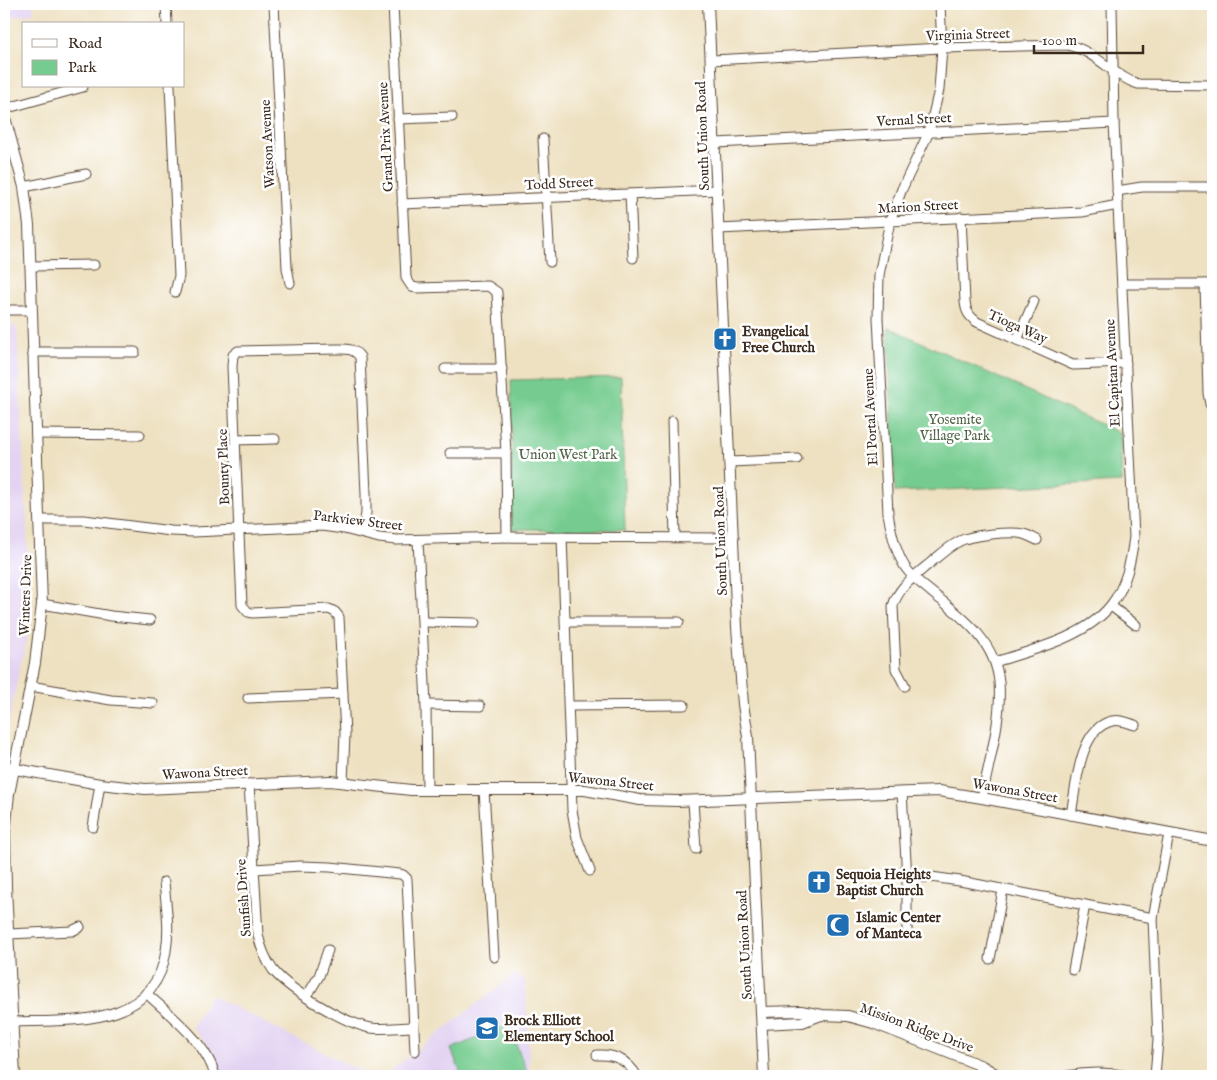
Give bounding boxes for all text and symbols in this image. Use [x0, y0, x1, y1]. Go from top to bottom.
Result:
legend [22, 22, 185, 88]
scale bar [1034, 22, 1143, 54]
street label: Virginia Street [925, 25, 1011, 46]
text: 100 m [1042, 31, 1078, 50]
text: Road [68, 34, 103, 53]
text: Park [68, 58, 98, 77]
street label: South Union Road [692, 80, 714, 191]
street label: Grand Prix Avenue [374, 81, 398, 192]
street label: Watson Avenue [257, 98, 279, 189]
street label: Vernal Street [875, 109, 952, 131]
street label: Todd Street [524, 173, 594, 195]
street label: Marion Street [877, 196, 959, 218]
street label: Tioga Way [985, 306, 1050, 348]
street label: El Capitan Avenue [1101, 318, 1125, 427]
place label: Evangelical Free Church [742, 323, 816, 357]
church icon: Evangelical Free Church [712, 326, 738, 352]
street label: El Portal Avenue [859, 367, 883, 466]
park label: Yosemite Village Park [919, 411, 991, 445]
street label: Bounty Place [214, 428, 234, 506]
park label: Union West Park [518, 446, 618, 464]
street label: South Union Road [710, 485, 732, 596]
street label: Parkview Street [312, 507, 404, 535]
street label: Winters Drive [16, 553, 36, 636]
street label: Wawona Street [161, 762, 249, 784]
street label: Wawona Street [567, 769, 655, 795]
street label: Wawona Street [971, 775, 1059, 807]
street label: Sunfish Drive [232, 858, 256, 938]
place label: Sequoia Heights Baptist Church [836, 866, 931, 900]
church icon: Sequoia Heights Baptist Church [806, 869, 832, 895]
street label: South Union Road [733, 889, 757, 1000]
place label: Islamic Center of Manteca [856, 909, 941, 943]
mosque icon: Islamic Center of Manteca [825, 912, 851, 938]
street label: Mission Ridge Drive [857, 999, 977, 1057]
place label: Brock Elliott Elementary School [504, 1012, 615, 1046]
school or university icon: Brock Elliott Elementary School [474, 1015, 500, 1041]

